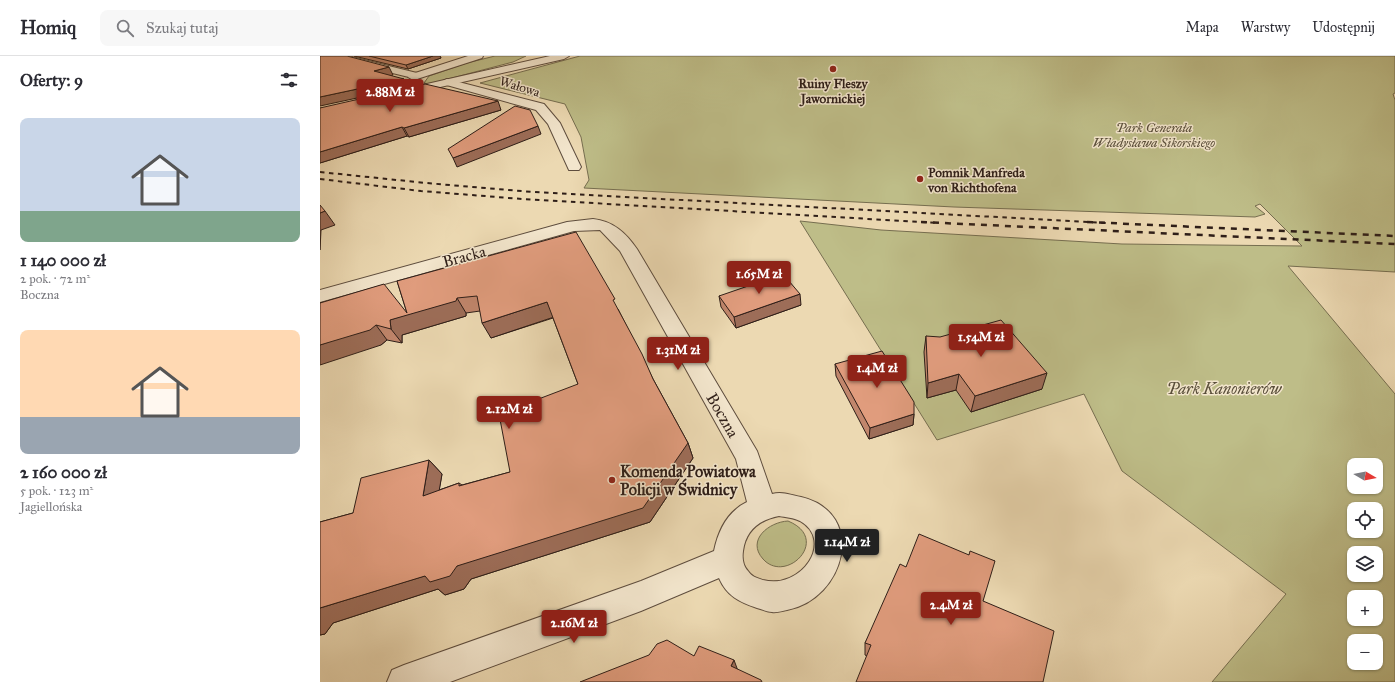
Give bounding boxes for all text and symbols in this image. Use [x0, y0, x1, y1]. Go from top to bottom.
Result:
search box [100, 10, 380, 46]
text: Homiq [20, 16, 76, 39]
icon: search [114, 17, 136, 39]
text: Szukaj tutaj [146, 19, 218, 37]
text: Mapa [1186, 19, 1219, 36]
text: Warstwy [1241, 19, 1290, 36]
text: Udostępnij [1312, 19, 1375, 36]
marker: Ruiny Fleszy Jawornickiej [828, 64, 838, 74]
icon: filters [278, 69, 300, 91]
text: Oferty: 9 [20, 70, 83, 91]
street label: Wałowa [498, 73, 542, 101]
place label: Ruiny Fleszy Jawornickiej [798, 76, 869, 107]
pin: 2.88M zł [349, 79, 431, 113]
text: 2.88M zł [366, 84, 414, 100]
park label: Park Generała Władysława Sikorskiego [1093, 120, 1215, 151]
icon: home [124, 144, 196, 216]
place label: Pomnik Manfreda von Richthofena [927, 165, 1025, 196]
marker: Pomnik Manfreda von Richthofena [915, 174, 925, 184]
street label: Bracka [440, 242, 488, 271]
text: 1 140 000 zł [20, 250, 106, 271]
pin: 1.65M zł [718, 261, 800, 295]
text: 1.65M zł [736, 266, 782, 282]
text: 2 pok. · 72 m² [20, 271, 90, 287]
text: Boczna [20, 287, 59, 303]
pin: 1.54M zł [940, 324, 1022, 358]
text: 1.54M zł [958, 329, 1004, 345]
pin: 1.31M zł [637, 337, 719, 371]
text: 1.31M zł [656, 342, 700, 358]
pin: 1.4M zł [840, 355, 914, 389]
icon: home [124, 356, 196, 428]
text: 1.4M zł [857, 360, 897, 376]
park label: Park Kanonierów [1167, 379, 1283, 398]
street label: Boczna [702, 390, 743, 441]
pin: 2.12M zł [468, 396, 550, 430]
text: 2.12M zł [486, 401, 532, 417]
north arrow [1347, 458, 1383, 494]
map controls [1347, 458, 1383, 670]
text: 2 160 000 zł [20, 462, 107, 483]
place label: Komenda Powiatowa Policji w Świdnicy [620, 462, 757, 500]
marker: Komenda Powiatowa Policji w Świdnicy [607, 475, 617, 485]
text: 5 pok. · 123 m² [20, 483, 93, 499]
text: Jagiellońska [20, 499, 82, 515]
button: locate [1347, 502, 1383, 538]
pin: 1.14M zł [806, 529, 888, 563]
text: 1.14M zł [824, 534, 870, 550]
button: layers [1347, 546, 1383, 582]
button: + [1347, 590, 1383, 626]
pin: 2.4M zł [914, 592, 988, 626]
text: 2.4M zł [930, 597, 972, 613]
pin: 2.16M zł [533, 610, 615, 644]
text: 2.16M zł [551, 615, 597, 631]
button: − [1347, 634, 1383, 670]

